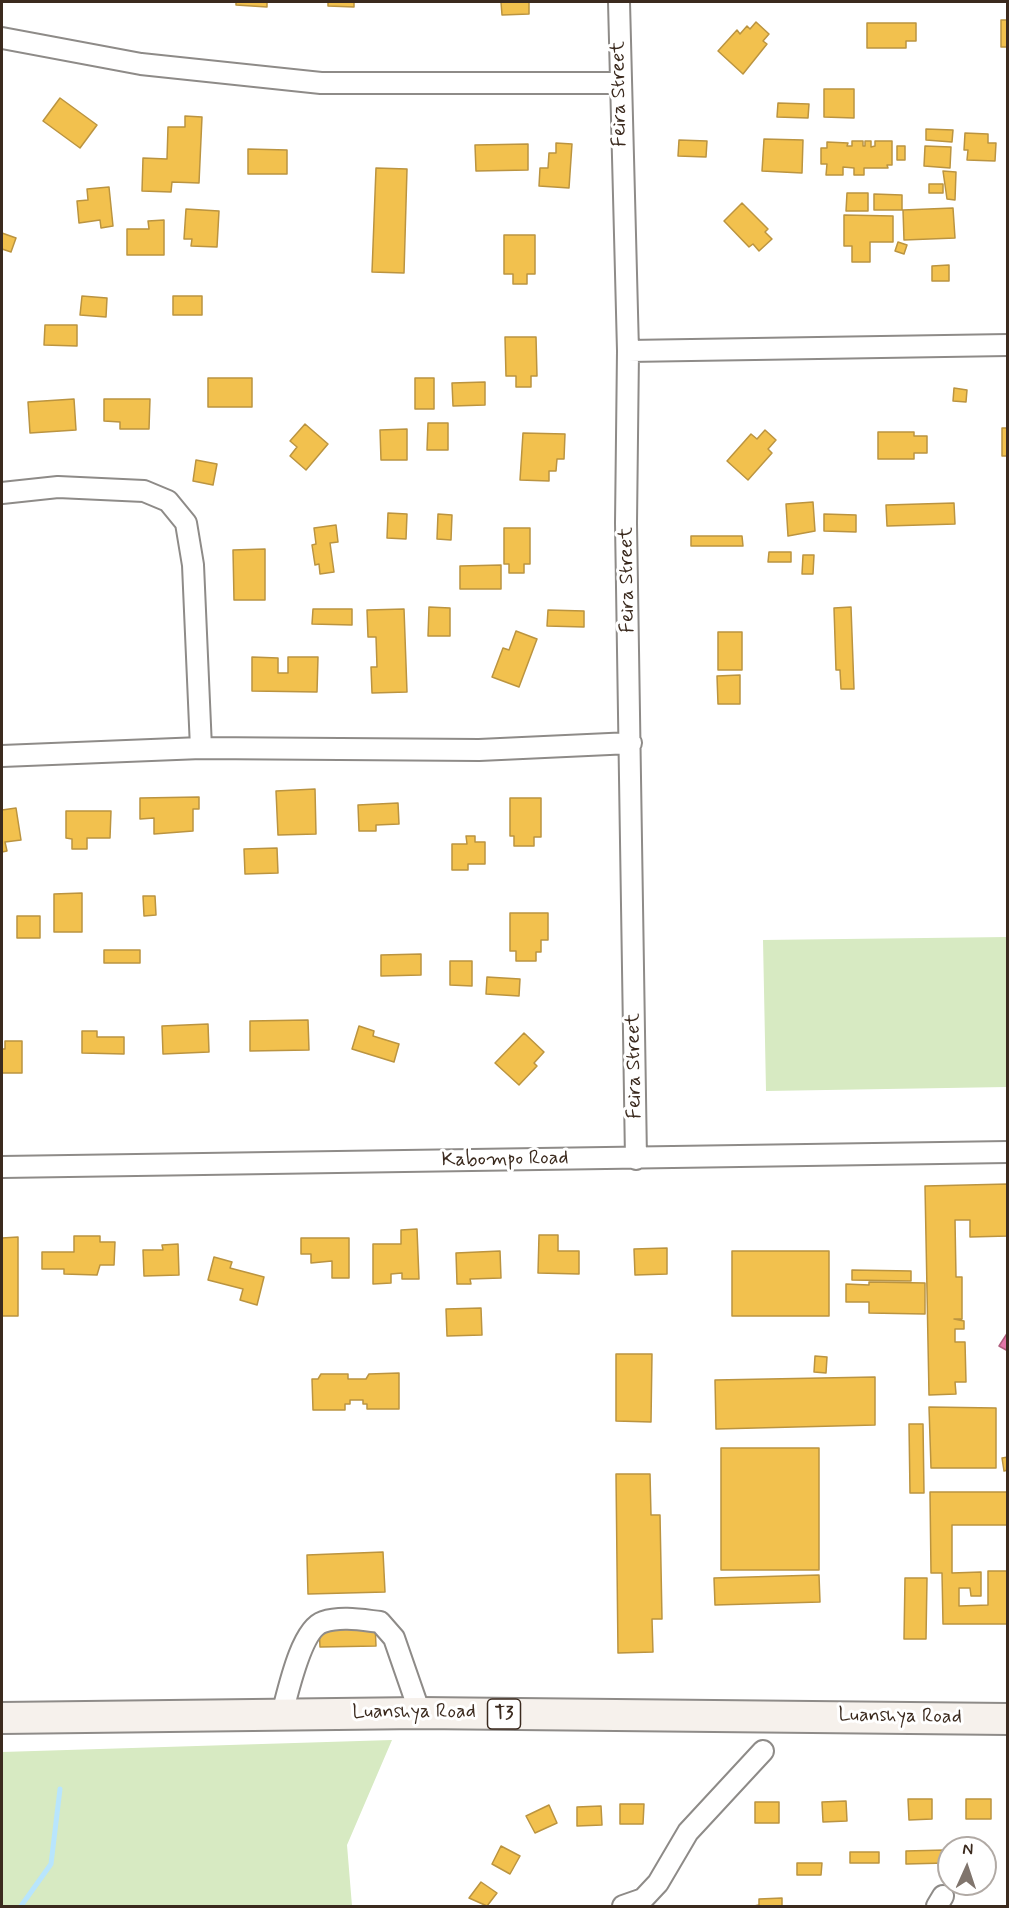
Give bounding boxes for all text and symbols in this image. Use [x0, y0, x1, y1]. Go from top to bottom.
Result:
street label: Feira Street [607, 41, 633, 147]
street label: Feira Street [615, 527, 641, 633]
street label: Feira Street [622, 1013, 648, 1119]
street label: Kabompo Road [441, 1147, 569, 1173]
road number: T3 [488, 1699, 520, 1729]
street label: Luanshya Road [352, 1701, 476, 1725]
street label: Luanshya Road [838, 1704, 962, 1730]
north arrow [937, 1836, 997, 1896]
text: N [962, 1839, 974, 1860]

